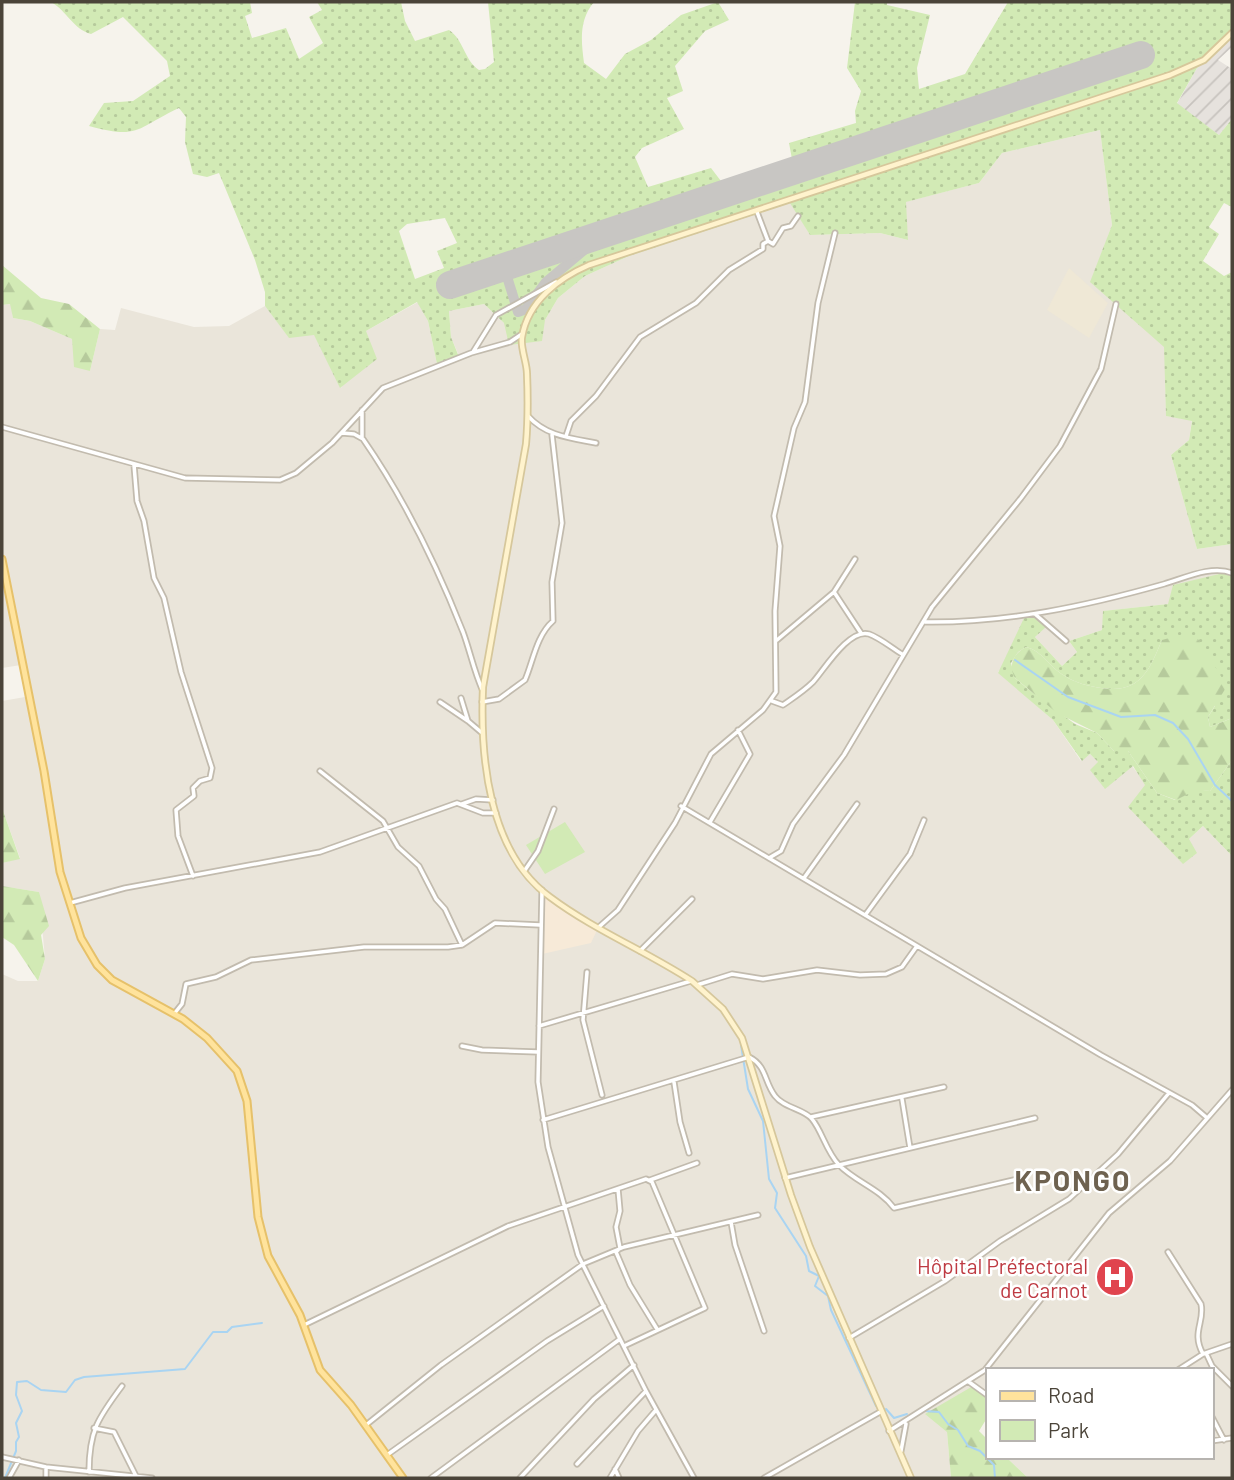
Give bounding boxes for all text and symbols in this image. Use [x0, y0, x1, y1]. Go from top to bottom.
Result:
district label: KPONGO [1015, 1163, 1131, 1197]
place label: Hôpital Préfectoral de Carnot [917, 1253, 1088, 1302]
hospital icon: Hôpital Préfectoral de Carnot [1094, 1256, 1136, 1298]
legend [986, 1368, 1213, 1459]
text: Road [1048, 1382, 1094, 1407]
text: Park [1048, 1417, 1089, 1442]

